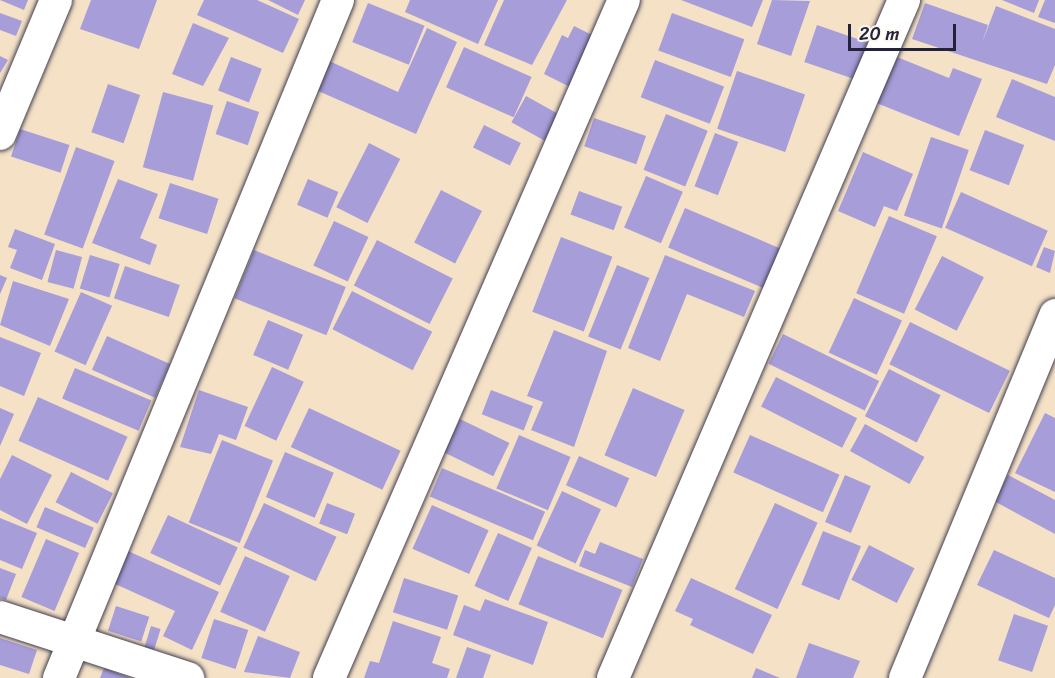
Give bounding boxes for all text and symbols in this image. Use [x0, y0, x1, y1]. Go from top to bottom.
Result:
scale bar [851, 12, 959, 50]
text: 20 m [859, 18, 899, 50]

